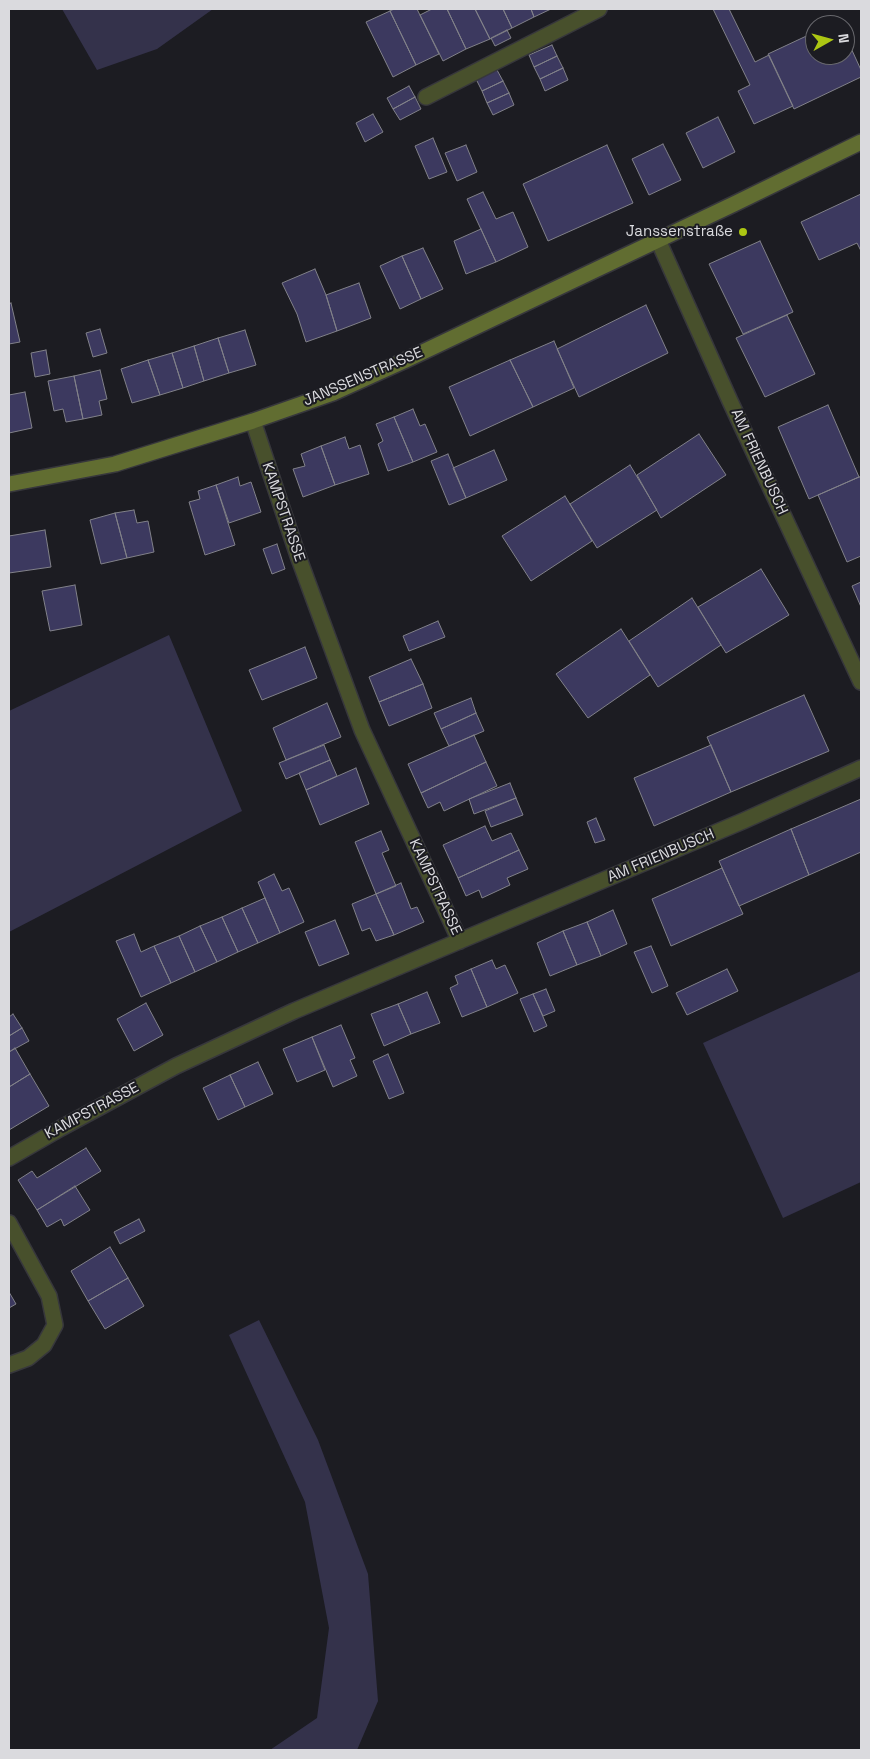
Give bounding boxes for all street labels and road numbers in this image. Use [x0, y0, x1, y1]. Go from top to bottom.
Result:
street label: JANSSENSTRASSE [301, 344, 425, 410]
street label: AM FRIENBUSCH [727, 406, 791, 518]
street label: KAMPSTRASSE [258, 460, 308, 564]
street label: AM FRIENBUSCH [605, 825, 717, 887]
street label: KAMPSTRASSE [405, 836, 465, 938]
street label: KAMPSTRASSE [42, 1079, 142, 1143]

